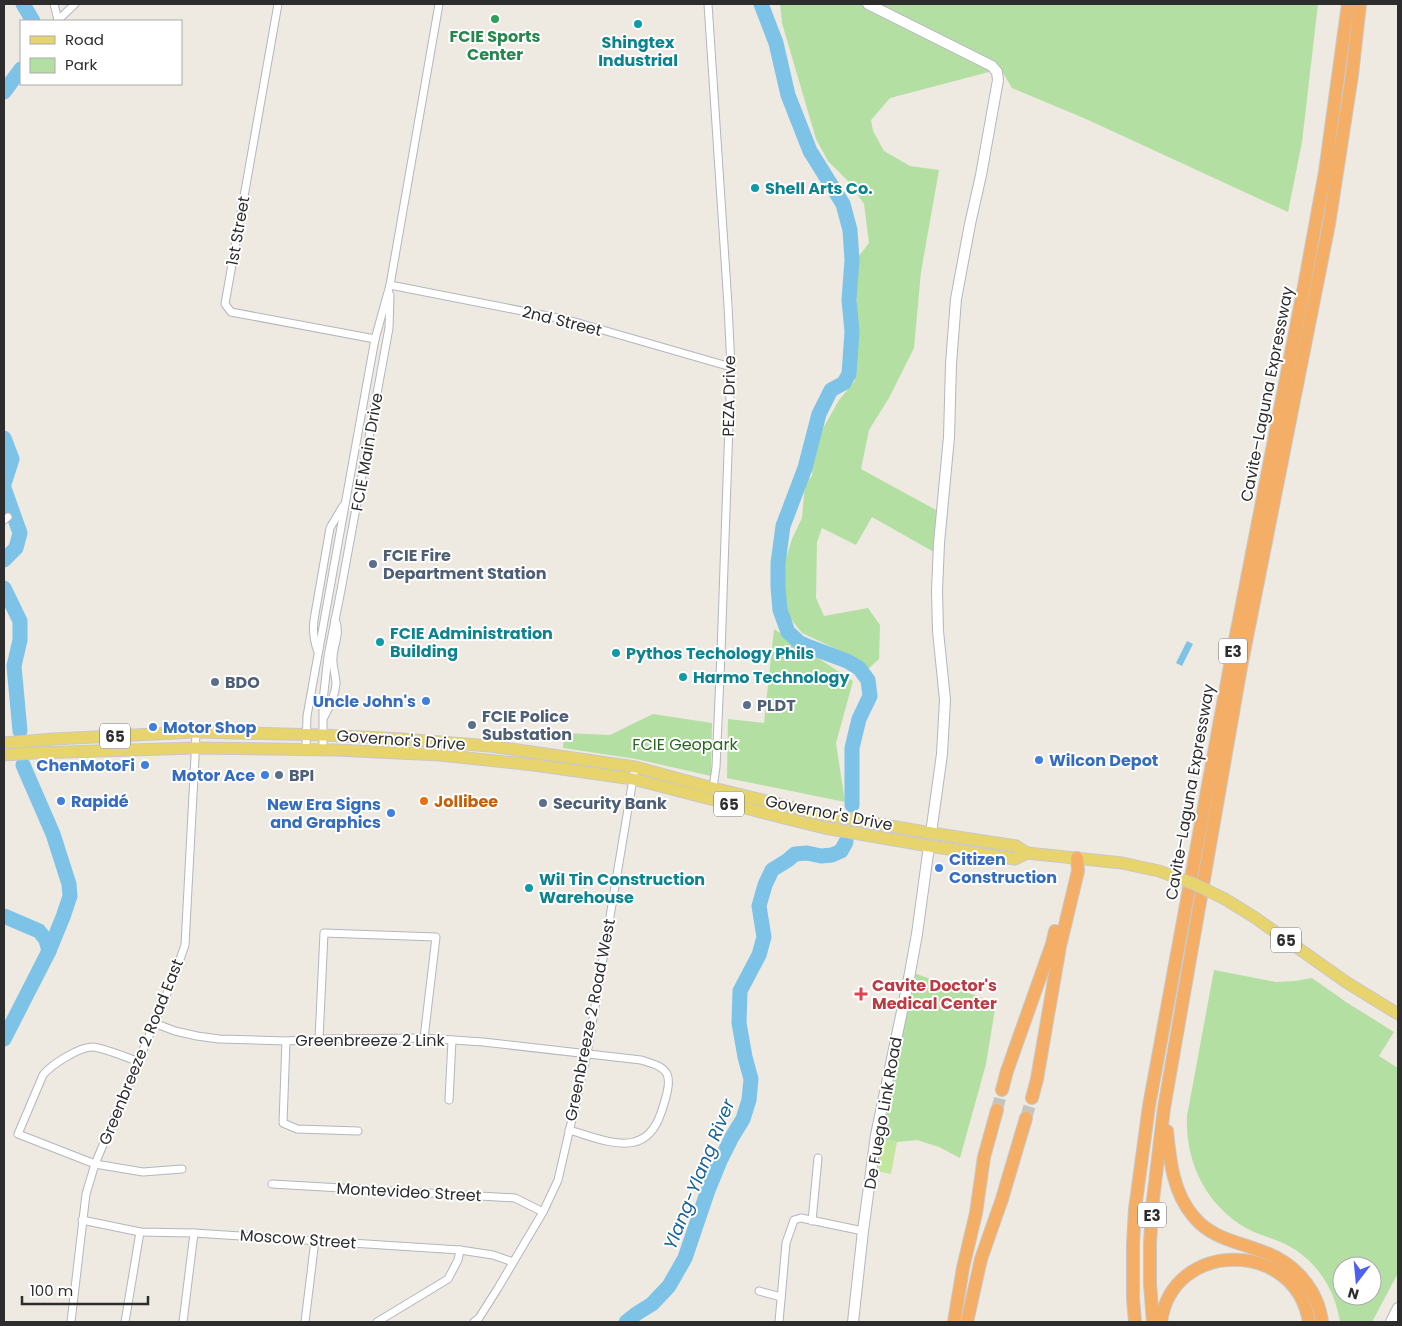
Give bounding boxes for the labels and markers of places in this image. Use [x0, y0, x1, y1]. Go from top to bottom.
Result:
marker: FCIE Sports Center [489, 13, 501, 25]
marker: Shingtex Industrial [632, 18, 644, 30]
place label: FCIE Sports Center [450, 25, 541, 66]
place label: Shingtex Industrial [598, 31, 678, 72]
place label: Shell Arts Co. [765, 177, 873, 200]
marker: Shell Arts Co. [749, 182, 761, 194]
place label: FCIE Fire Department Station [383, 544, 546, 585]
marker: FCIE Fire Department Station [367, 558, 379, 570]
place label: FCIE Administration Building [390, 622, 553, 663]
marker: FCIE Administration Building [374, 636, 386, 648]
place label: Pythos Techology Phils [626, 642, 814, 665]
marker: Pythos Techology Phils [610, 647, 622, 659]
place label: Harmo Technology [693, 666, 850, 689]
place label: BDO [225, 671, 260, 694]
marker: Harmo Technology [677, 671, 689, 683]
marker: BDO [209, 676, 221, 688]
place label: Uncle John's [313, 690, 416, 713]
place label: PLDT [757, 694, 796, 717]
marker: Uncle John's [420, 695, 432, 707]
marker: PLDT [741, 699, 753, 711]
place label: FCIE Police Substation [482, 705, 572, 746]
place label: Motor Shop [163, 716, 257, 739]
marker: FCIE Police Substation [466, 719, 478, 731]
marker: Motor Shop [147, 721, 159, 733]
place label: Wilcon Depot [1049, 749, 1158, 772]
place label: ChenMotoFi [36, 754, 135, 777]
marker: Wilcon Depot [1033, 754, 1045, 766]
marker: ChenMotoFi [139, 759, 151, 771]
place label: Motor Ace [172, 764, 255, 787]
place label: BPI [289, 764, 314, 787]
marker: Motor Ace [259, 769, 271, 781]
marker: BPI [273, 769, 285, 781]
place label: Rapidé [71, 790, 129, 813]
place label: Jollibee [434, 790, 498, 813]
place label: Security Bank [553, 792, 667, 815]
place label: New Era Signs and Graphics [267, 793, 381, 834]
marker: Rapidé [55, 795, 67, 807]
marker: Jollibee [418, 795, 430, 807]
marker: Security Bank [537, 797, 549, 809]
marker: New Era Signs and Graphics [385, 807, 397, 819]
place label: Citizen Construction [949, 848, 1057, 889]
marker: Citizen Construction [933, 862, 945, 874]
place label: Wil Tin Construction Warehouse [539, 868, 705, 909]
marker: Wil Tin Construction Warehouse [523, 882, 535, 894]
place label: Cavite Doctor's Medical Center [872, 974, 997, 1015]
marker: Cavite Doctor's Medical Center [854, 987, 868, 1001]

